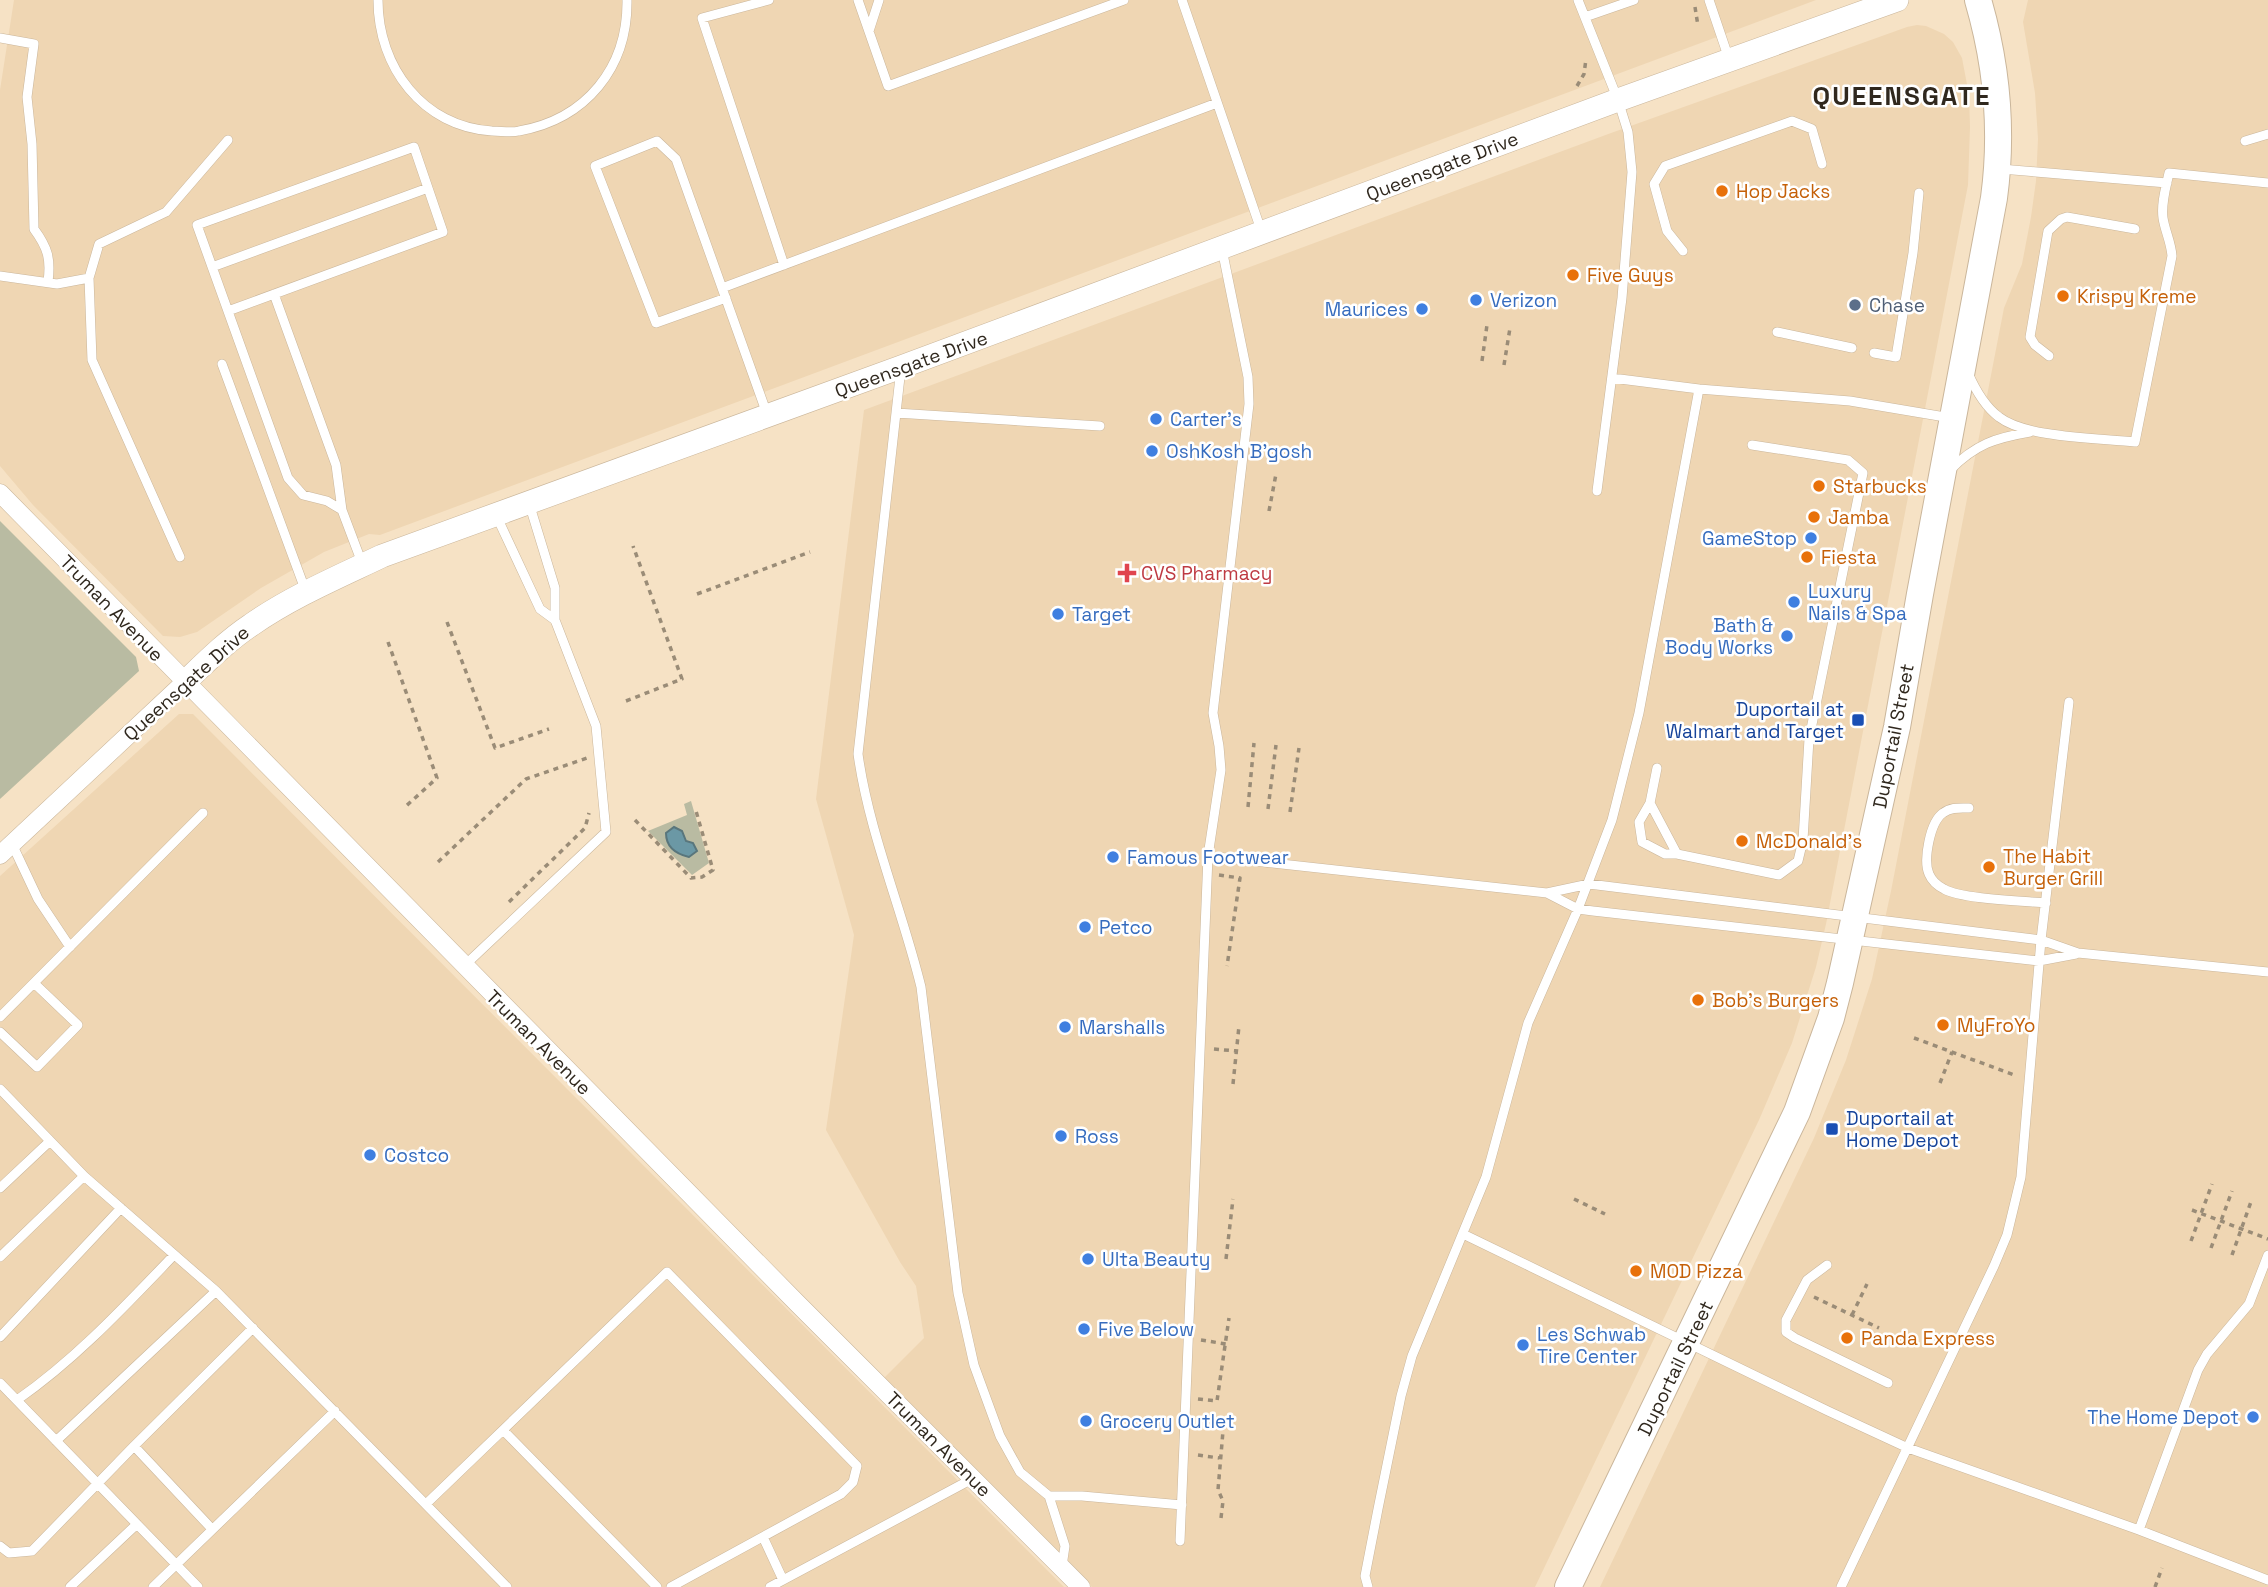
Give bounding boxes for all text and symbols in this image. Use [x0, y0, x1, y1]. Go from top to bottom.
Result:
district label: QUEENSGATE [1813, 79, 1991, 113]
street label: Queensgate Drive [1363, 126, 1522, 207]
place label: Hop Jacks [1736, 179, 1830, 204]
marker: Hop Jacks [1714, 183, 1730, 199]
place label: Five Guys [1587, 263, 1674, 288]
marker: Five Guys [1565, 267, 1581, 283]
place label: Krispy Kreme [2077, 284, 2196, 309]
place label: Verizon [1490, 288, 1557, 313]
marker: Krispy Kreme [2055, 288, 2071, 304]
marker: Verizon [1468, 292, 1484, 308]
place label: Chase [1869, 293, 1925, 318]
place label: Maurices [1325, 297, 1408, 322]
marker: Chase [1847, 297, 1863, 313]
marker: Maurices [1414, 301, 1430, 317]
street label: Queensgate Drive [831, 325, 991, 404]
place label: Carter's [1170, 407, 1242, 432]
marker: Carter's [1148, 411, 1164, 427]
place label: OshKosh B'gosh [1166, 439, 1312, 464]
marker: OshKosh B'gosh [1144, 443, 1160, 459]
place label: Starbucks [1833, 474, 1927, 499]
marker: Starbucks [1811, 478, 1827, 494]
place label: Jamba [1828, 505, 1889, 530]
marker: Jamba [1806, 509, 1822, 525]
place label: GameStop [1702, 526, 1797, 551]
marker: GameStop [1803, 530, 1819, 546]
place label: Fiesta [1821, 545, 1877, 570]
marker: Fiesta [1799, 549, 1815, 565]
street label: Truman Avenue [54, 550, 169, 667]
place label: CVS Pharmacy [1141, 561, 1272, 586]
marker: CVS Pharmacy [1119, 565, 1135, 581]
place label: Luxury Nails & Spa [1808, 579, 1907, 626]
marker: Luxury Nails & Spa [1786, 594, 1802, 610]
place label: Target [1072, 602, 1131, 627]
marker: Target [1050, 606, 1066, 622]
place label: Bath & Body Works [1665, 613, 1773, 660]
street label: Queensgate Drive [118, 620, 255, 747]
marker: Bath & Body Works [1779, 628, 1795, 644]
street label: Duportail Street [1867, 661, 1920, 811]
place label: Duportail at Walmart and Target [1666, 697, 1844, 744]
marker: Duportail at Walmart and Target [1850, 712, 1866, 728]
place label: McDonald's [1756, 829, 1862, 854]
marker: McDonald's [1734, 833, 1750, 849]
place label: The Habit Burger Grill [2003, 844, 2103, 891]
place label: Famous Footwear [1127, 845, 1289, 870]
marker: Famous Footwear [1105, 849, 1121, 865]
marker: The Habit Burger Grill [1981, 859, 1997, 875]
place label: Petco [1099, 915, 1153, 940]
marker: Petco [1077, 919, 1093, 935]
street label: Truman Avenue [481, 984, 597, 1100]
place label: Bob's Burgers [1712, 988, 1839, 1013]
marker: Bob's Burgers [1690, 992, 1706, 1008]
place label: MyFroYo [1957, 1013, 2036, 1038]
place label: Marshalls [1079, 1015, 1165, 1040]
marker: MyFroYo [1935, 1017, 1951, 1033]
marker: Marshalls [1057, 1019, 1073, 1035]
place label: Duportail at Home Depot [1846, 1106, 1959, 1153]
marker: Duportail at Home Depot [1824, 1121, 1840, 1137]
place label: Ross [1075, 1124, 1119, 1149]
marker: Ross [1053, 1128, 1069, 1144]
place label: Costco [384, 1143, 449, 1168]
marker: Costco [362, 1147, 378, 1163]
place label: Ulta Beauty [1102, 1247, 1210, 1272]
marker: Ulta Beauty [1080, 1251, 1096, 1267]
place label: MOD Pizza [1650, 1259, 1743, 1284]
marker: MOD Pizza [1628, 1263, 1644, 1279]
street label: Duportail Street [1632, 1297, 1719, 1440]
place label: Five Below [1098, 1317, 1194, 1342]
marker: Five Below [1076, 1321, 1092, 1337]
place label: Les Schwab Tire Center [1537, 1322, 1646, 1369]
place label: Panda Express [1861, 1326, 1995, 1351]
marker: Panda Express [1839, 1330, 1855, 1346]
marker: Les Schwab Tire Center [1515, 1337, 1531, 1353]
street label: Truman Avenue [881, 1386, 997, 1502]
place label: The Home Depot [2087, 1405, 2239, 1430]
place label: Grocery Outlet [1100, 1409, 1235, 1434]
marker: The Home Depot [2245, 1409, 2261, 1425]
marker: Grocery Outlet [1078, 1413, 1094, 1429]

